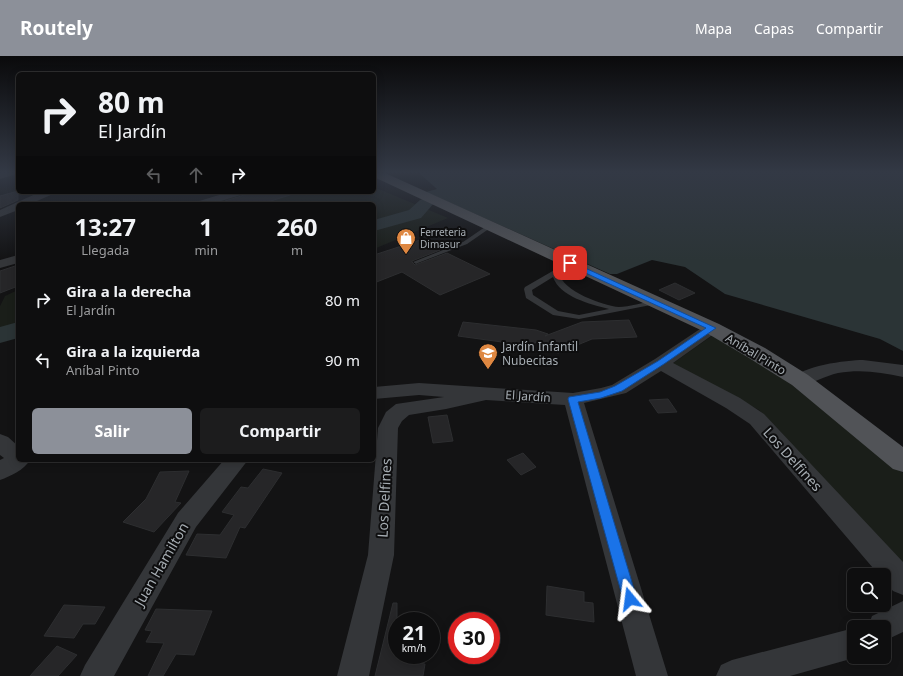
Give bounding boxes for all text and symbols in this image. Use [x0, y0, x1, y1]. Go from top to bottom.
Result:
text: Routely [20, 15, 93, 41]
text: Mapa [695, 19, 732, 38]
text: Capas [754, 19, 794, 38]
text: Compartir [816, 19, 883, 38]
text: 80 m [98, 83, 165, 121]
icon: right [32, 88, 84, 140]
text: El Jardín [98, 119, 166, 143]
icon: left [143, 164, 165, 186]
icon: ahead [185, 164, 207, 186]
icon: right [227, 164, 249, 186]
text: 13:27 [74, 210, 136, 243]
text: 1 [199, 210, 213, 243]
text: 260 [276, 210, 318, 243]
place label: Ferreteria Dimasur [420, 225, 466, 251]
shop icon: Ferreteria Dimasur [395, 227, 417, 255]
text: Llegada [81, 241, 129, 259]
text: min [194, 241, 218, 259]
text: m [291, 241, 303, 259]
pin [553, 246, 587, 280]
icon: arrive [559, 252, 581, 274]
text: Gira a la derecha [66, 281, 191, 301]
icon: right [32, 289, 54, 311]
text: 80 m [325, 290, 360, 310]
text: El Jardín [66, 301, 115, 319]
street label: Aníbal Pinto [723, 329, 789, 379]
place label: Jardín Infantil Nubecitas [501, 338, 578, 369]
text: Gira a la izquierda [66, 341, 200, 361]
school or university icon: Jardín Infantil Nubecitas [477, 342, 499, 370]
icon: left [32, 349, 54, 371]
text: 90 m [325, 350, 360, 370]
text: Aníbal Pinto [66, 361, 140, 379]
street label: El Jardín [505, 386, 551, 406]
button: Salir [32, 408, 192, 454]
button: Compartir [200, 408, 360, 454]
street label: Los Delfines [759, 423, 827, 495]
street label: Los Delfines [372, 457, 396, 538]
street label: Juan Hamilton [128, 519, 193, 611]
map controls [847, 568, 891, 664]
button: search [847, 568, 891, 612]
position arrow [609, 578, 651, 620]
speed limit sign: 30 [448, 612, 500, 664]
text: 21 [403, 619, 425, 646]
button: layers [847, 620, 891, 664]
text: km/h [402, 641, 426, 655]

